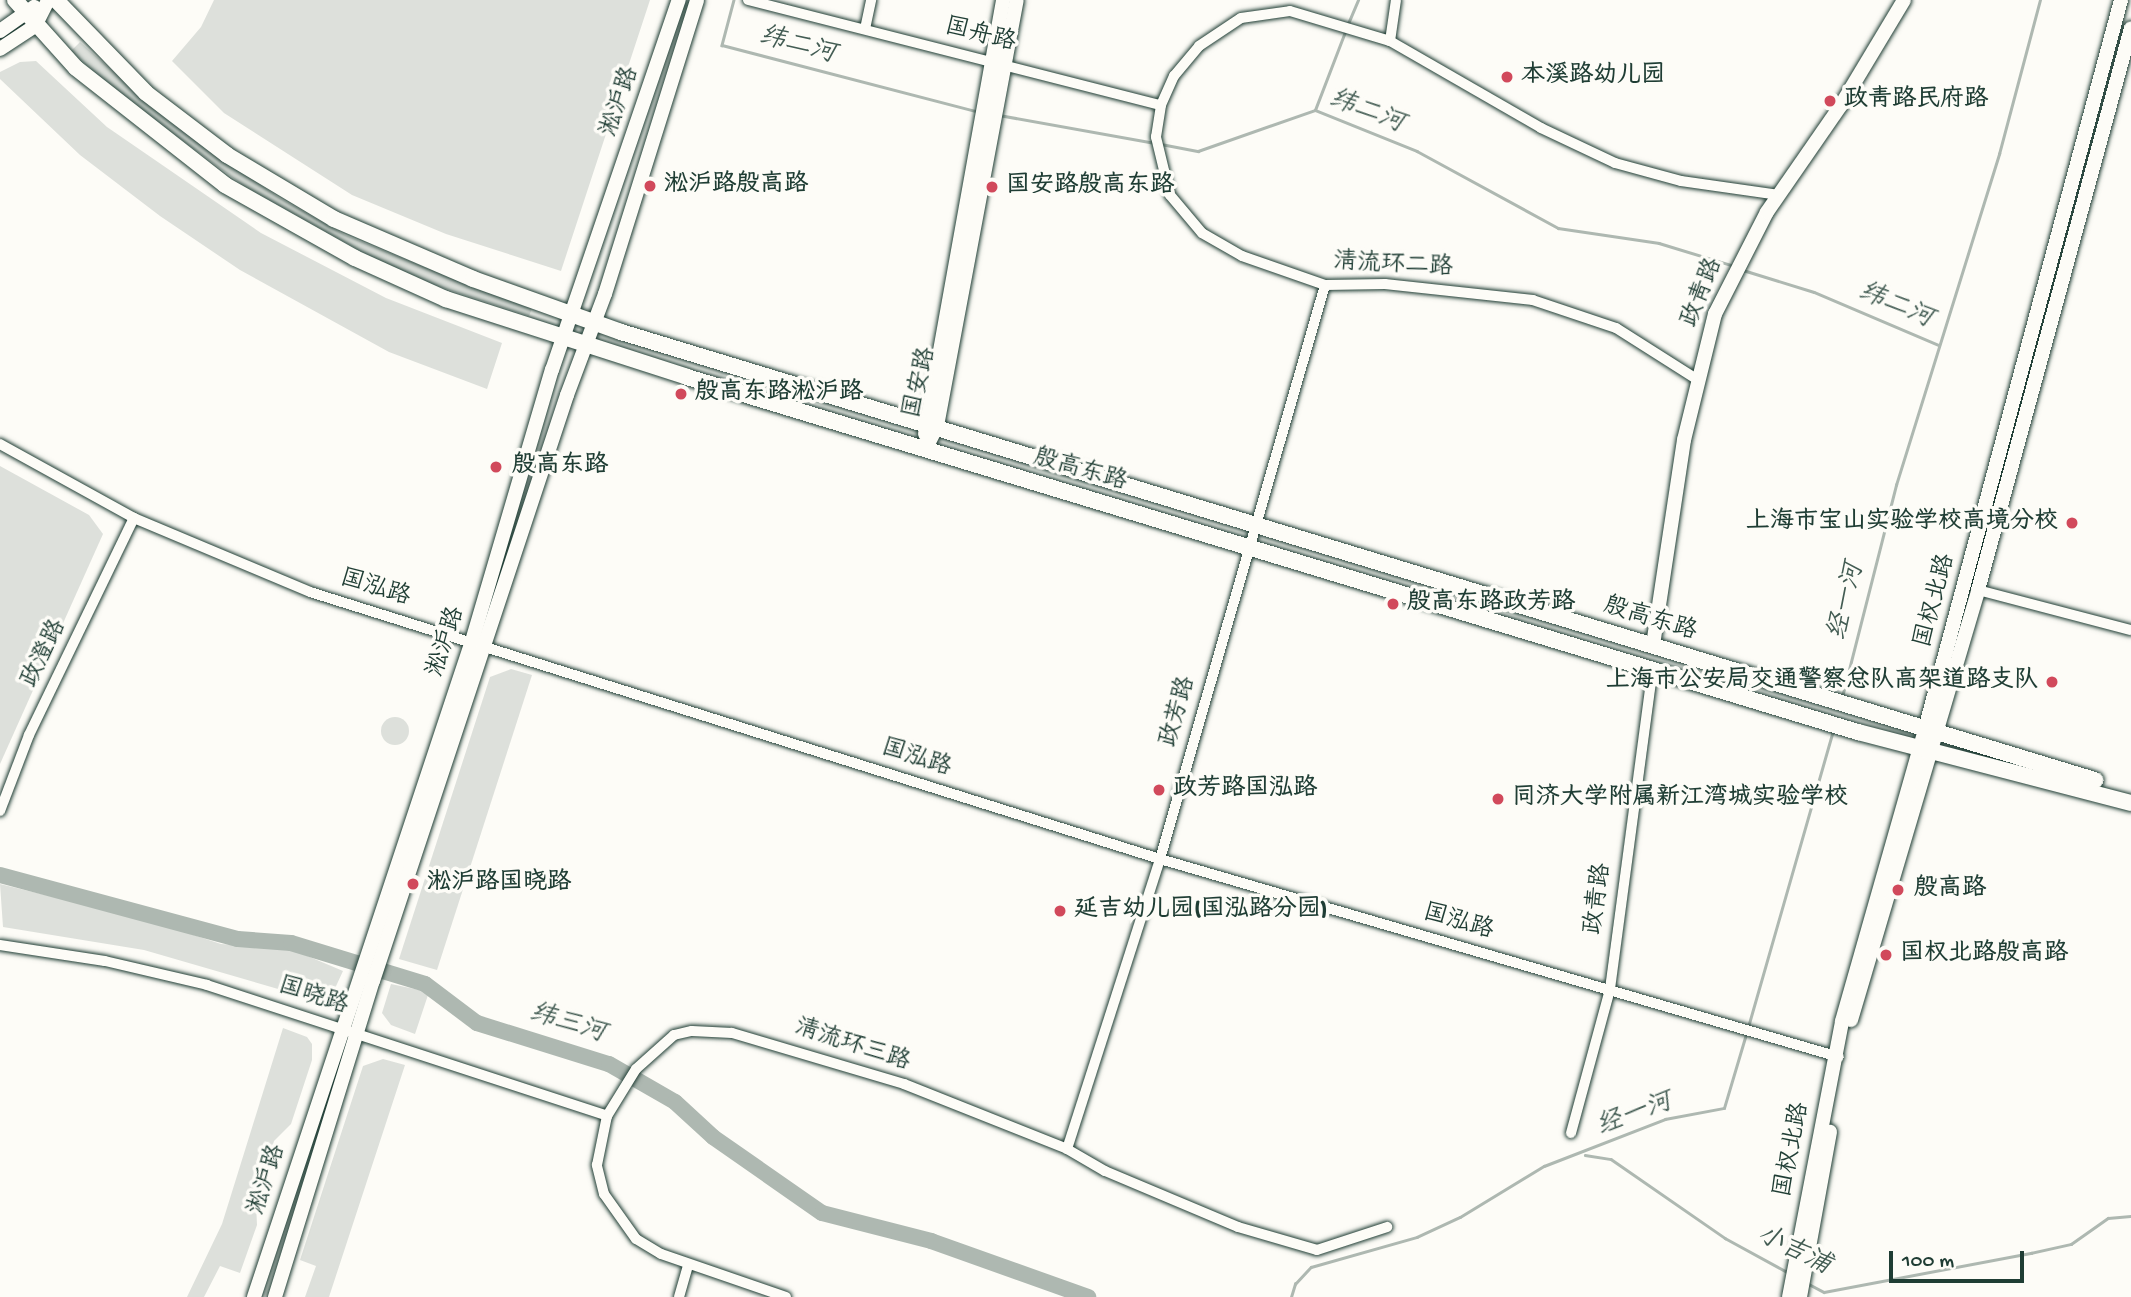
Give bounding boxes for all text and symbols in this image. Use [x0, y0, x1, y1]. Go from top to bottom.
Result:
street label: 国舟路 [942, 13, 1018, 59]
water label: 纬二河 [755, 22, 839, 72]
street label: 淞沪路 [596, 63, 646, 141]
place label: 本溪路幼儿园 [1521, 63, 1665, 91]
marker: 本溪路幼儿园 [1499, 69, 1515, 85]
water label: 纬二河 [1324, 84, 1408, 142]
place label: 政青路民府路 [1844, 87, 1988, 115]
marker: 政青路民府路 [1822, 93, 1838, 109]
place label: 淞沪路殷高路 [664, 172, 808, 200]
place label: 国安路殷高东路 [1006, 173, 1174, 201]
marker: 淞沪路殷高路 [642, 178, 658, 194]
marker: 国安路殷高东路 [984, 179, 1000, 195]
street label: 清流环二路 [1332, 248, 1454, 284]
street label: 政青路 [1676, 254, 1730, 332]
water label: 纬二河 [1853, 277, 1937, 337]
street label: 国安路 [899, 345, 943, 421]
place label: 殷高东路淞沪路 [695, 380, 863, 408]
marker: 殷高东路淞沪路 [673, 386, 689, 402]
street label: 殷高东路 [1030, 444, 1130, 498]
place label: 殷高东路 [512, 453, 608, 481]
marker: 殷高东路 [486, 457, 506, 477]
place label: 上海市宝山实验学校高境分校 [1746, 509, 2058, 537]
marker: 上海市宝山实验学校高境分校 [2064, 515, 2080, 531]
street label: 国权北路 [1910, 551, 1962, 651]
water label: 经一河 [1823, 560, 1873, 644]
street label: 国泓路 [336, 565, 414, 613]
place label: 殷高东路政芳路 [1407, 590, 1575, 618]
street label: 殷高东路 [1600, 592, 1700, 648]
marker: 殷高东路政芳路 [1385, 596, 1401, 612]
street label: 淞沪路 [422, 603, 472, 681]
street label: 政澄路 [16, 615, 74, 693]
place label: 上海市公安局交通警察总队高架道路支队 [1606, 668, 2038, 696]
street label: 政芳路 [1155, 673, 1203, 751]
marker: 上海市公安局交通警察总队高架道路支队 [2044, 674, 2060, 690]
street label: 国泓路 [877, 734, 955, 784]
place label: 政芳路国泓路 [1173, 776, 1317, 804]
marker: 政芳路国泓路 [1151, 782, 1167, 798]
place label: 同济大学附属新江湾城实验学校 [1512, 785, 1848, 813]
marker: 同济大学附属新江湾城实验学校 [1490, 791, 1506, 807]
street label: 政青路 [1580, 861, 1618, 937]
place label: 淞沪路国晓路 [427, 870, 571, 898]
marker: 淞沪路国晓路 [405, 876, 421, 892]
place label: 殷高路 [1914, 876, 1986, 904]
marker: 殷高路 [1888, 880, 1908, 900]
place label: 延吉幼儿园(国泓路分园) [1074, 897, 1328, 925]
street label: 国泓路 [1419, 899, 1497, 947]
marker: 延吉幼儿园(国泓路分园) [1052, 903, 1068, 919]
place label: 国权北路殷高路 [1900, 941, 2068, 969]
marker: 国权北路殷高路 [1878, 947, 1894, 963]
street label: 国晓路 [274, 972, 352, 1022]
water label: 纬三河 [525, 999, 609, 1051]
street label: 清流环三路 [790, 1014, 914, 1078]
water label: 经一河 [1593, 1088, 1677, 1144]
street label: 国权北路 [1770, 1100, 1816, 1200]
street label: 淞沪路 [243, 1141, 293, 1219]
water label: 小吉浦 [1751, 1221, 1835, 1283]
scale bar [1893, 1238, 2028, 1282]
text: 100 m [1902, 1250, 1954, 1275]

